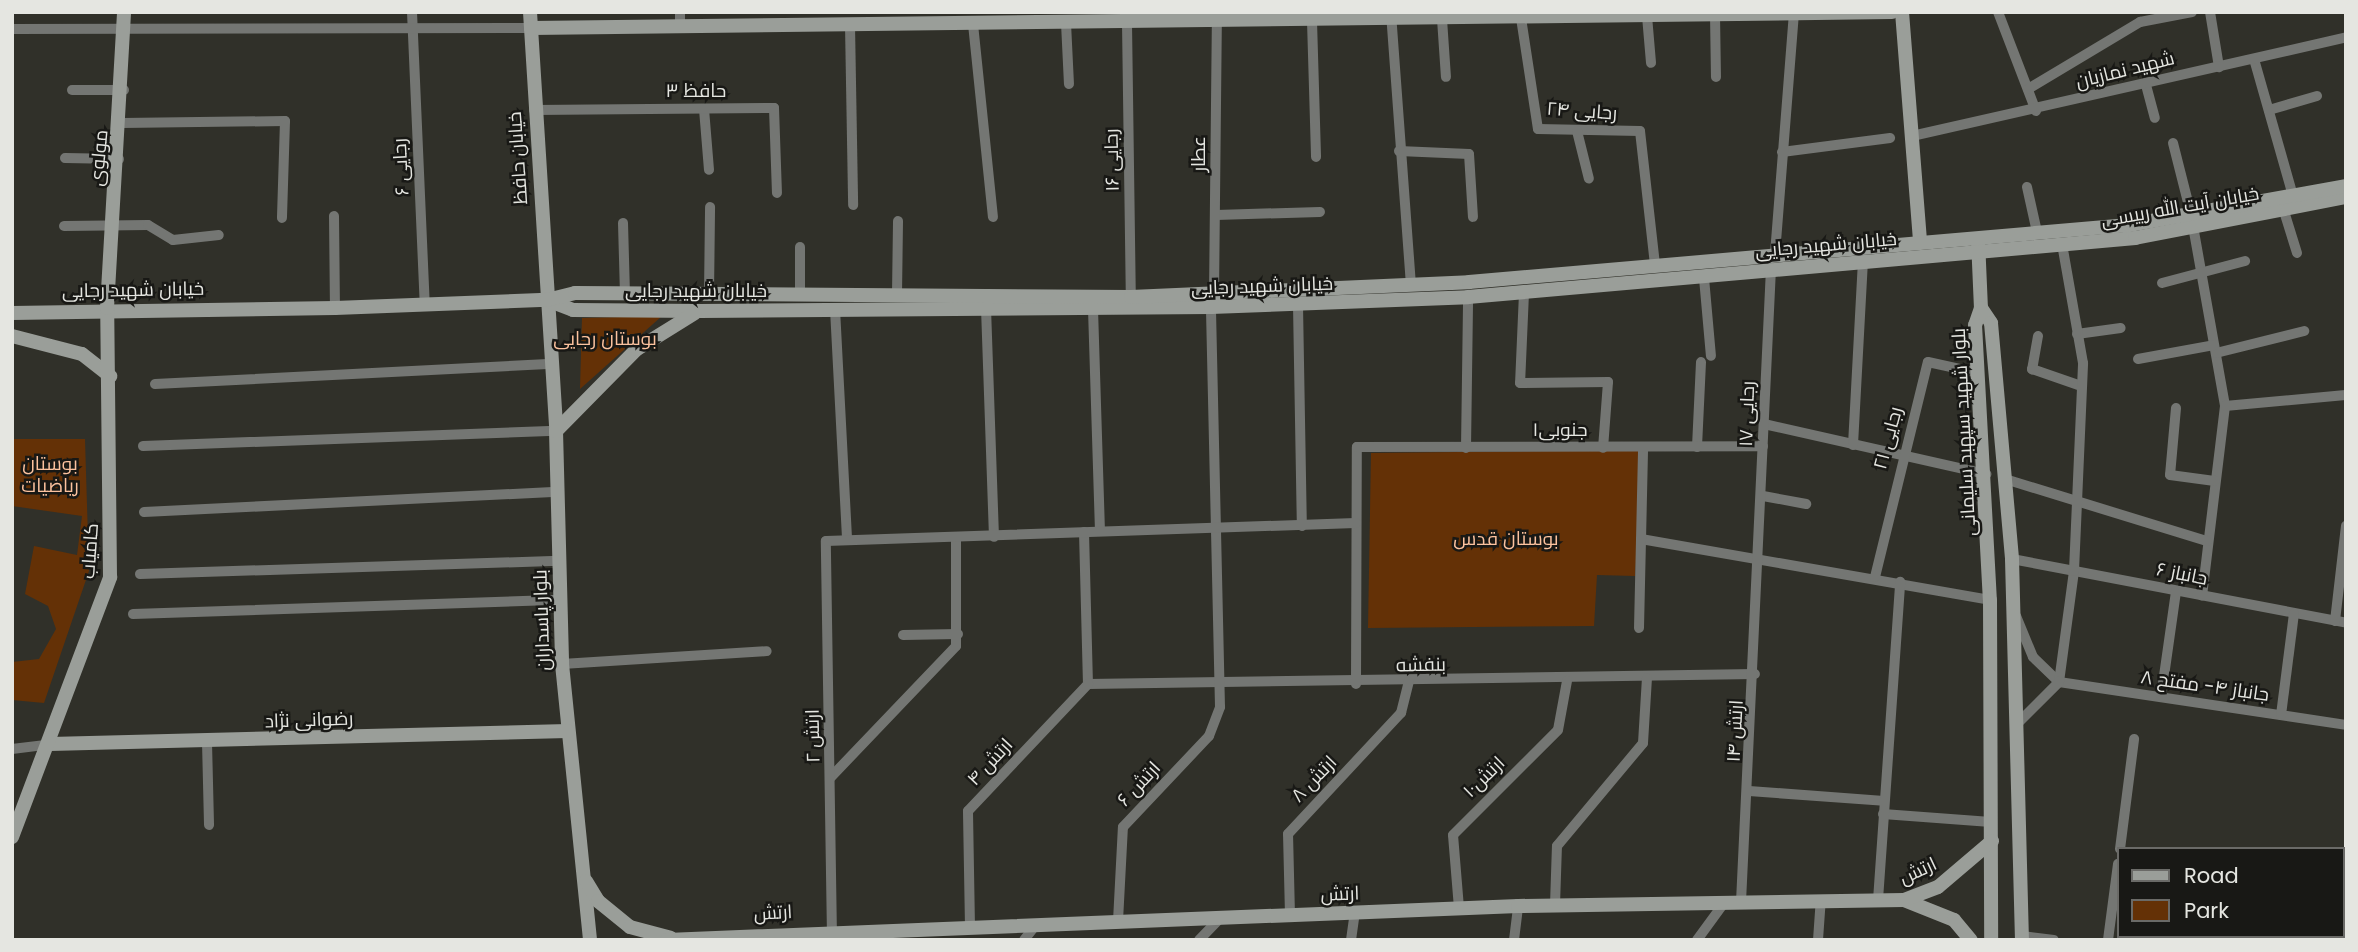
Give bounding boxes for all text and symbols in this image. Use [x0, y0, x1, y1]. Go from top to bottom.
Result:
street label: شهید نمازیان [2073, 47, 2177, 93]
street label: حافظ ۳ [666, 80, 726, 102]
street label: رجایی ۲۴ [1546, 97, 1618, 125]
street label: خیابان حافظ [503, 111, 533, 205]
street label: رجایی ۱۶ [1100, 128, 1124, 192]
street label: مولوی [85, 129, 113, 187]
street label: عطار [1188, 136, 1210, 172]
street label: رجایی ۶ [388, 138, 414, 196]
street label: خیابان آیت الله رییسی [2099, 182, 2261, 232]
street label: خیابان شهید رجایی [1754, 227, 1898, 263]
street label: خیابان شهید رجایی [1191, 272, 1333, 300]
street label: خیابان شهید رجایی [62, 277, 204, 303]
street label: خیابان شهید رجایی [625, 280, 767, 302]
street label: بلوار شهید سپهبد سلیمانی [1947, 327, 1981, 537]
park label: بوستان رجایی [553, 328, 657, 350]
street label: رجایی ۱۷ [1734, 381, 1760, 447]
street label: رجایی ۲۱ [1869, 404, 1907, 472]
street label: جنوبی۱ [1533, 419, 1587, 441]
park label: بوستان ریاضیات [21, 453, 79, 497]
street label: کامیاب [77, 522, 103, 580]
park label: بوستان قدس [1453, 528, 1559, 550]
street label: جانباز ۶ [2155, 558, 2209, 590]
street label: بلوار پاسداران [529, 569, 555, 671]
street label: بنفشه [1396, 653, 1446, 677]
street label: جانباز ۴- مفتح ۸ [2139, 666, 2271, 706]
street label: ارتش ۱۴ [1722, 699, 1748, 763]
street label: رضوانی نژاد [264, 707, 354, 733]
street label: ارتش ۲ [801, 709, 825, 763]
street label: ارتش ۴ [962, 734, 1018, 790]
street label: ارتش ۸ [1286, 751, 1342, 807]
street label: ارتش۱۰ [1458, 752, 1510, 802]
street label: ارتش ۶ [1113, 757, 1165, 811]
legend [2116, 847, 2344, 938]
street label: ارتش [1896, 852, 1940, 890]
text: Road [2184, 861, 2239, 890]
street label: ارتش [1320, 882, 1360, 906]
text: Park [2184, 896, 2229, 925]
street label: ارتش [753, 901, 793, 925]

